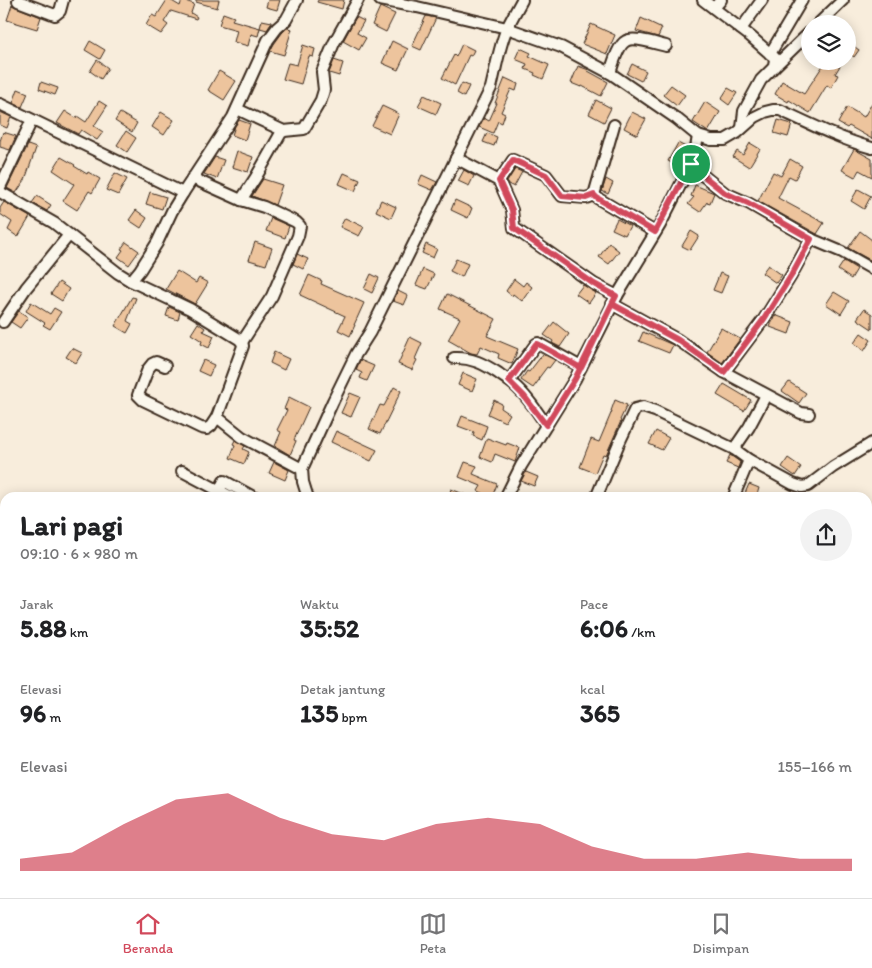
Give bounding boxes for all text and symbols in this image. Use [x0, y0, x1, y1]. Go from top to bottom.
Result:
map controls [801, 15, 856, 70]
button: layers [801, 15, 856, 70]
pin [670, 143, 712, 185]
icon: arrive [677, 150, 705, 178]
text: Lari pagi [20, 508, 123, 542]
button: share [800, 509, 852, 561]
text: 09:10 · 6 × 980 m [20, 544, 138, 563]
text: Jarak [20, 596, 53, 613]
text: Waktu [300, 596, 339, 613]
text: Pace [580, 596, 608, 613]
text: 5.88 [20, 613, 67, 643]
text: 35:52 [300, 613, 359, 643]
text: 6:06 [580, 613, 628, 643]
text: km [67, 624, 88, 641]
text: /km [628, 624, 656, 641]
text: Elevasi [20, 681, 62, 698]
text: Detak jantung [300, 681, 385, 698]
text: kcal [580, 681, 605, 698]
text: 96 [20, 698, 46, 728]
text: 135 [300, 698, 338, 728]
text: 365 [580, 698, 620, 728]
text: m [46, 709, 61, 726]
text: bpm [338, 709, 367, 726]
text: Elevasi [20, 757, 68, 776]
text: 155–166 m [777, 757, 852, 776]
tab: Beranda [123, 910, 173, 957]
tab: Peta [419, 910, 447, 957]
tab: Disimpan [693, 910, 749, 957]

